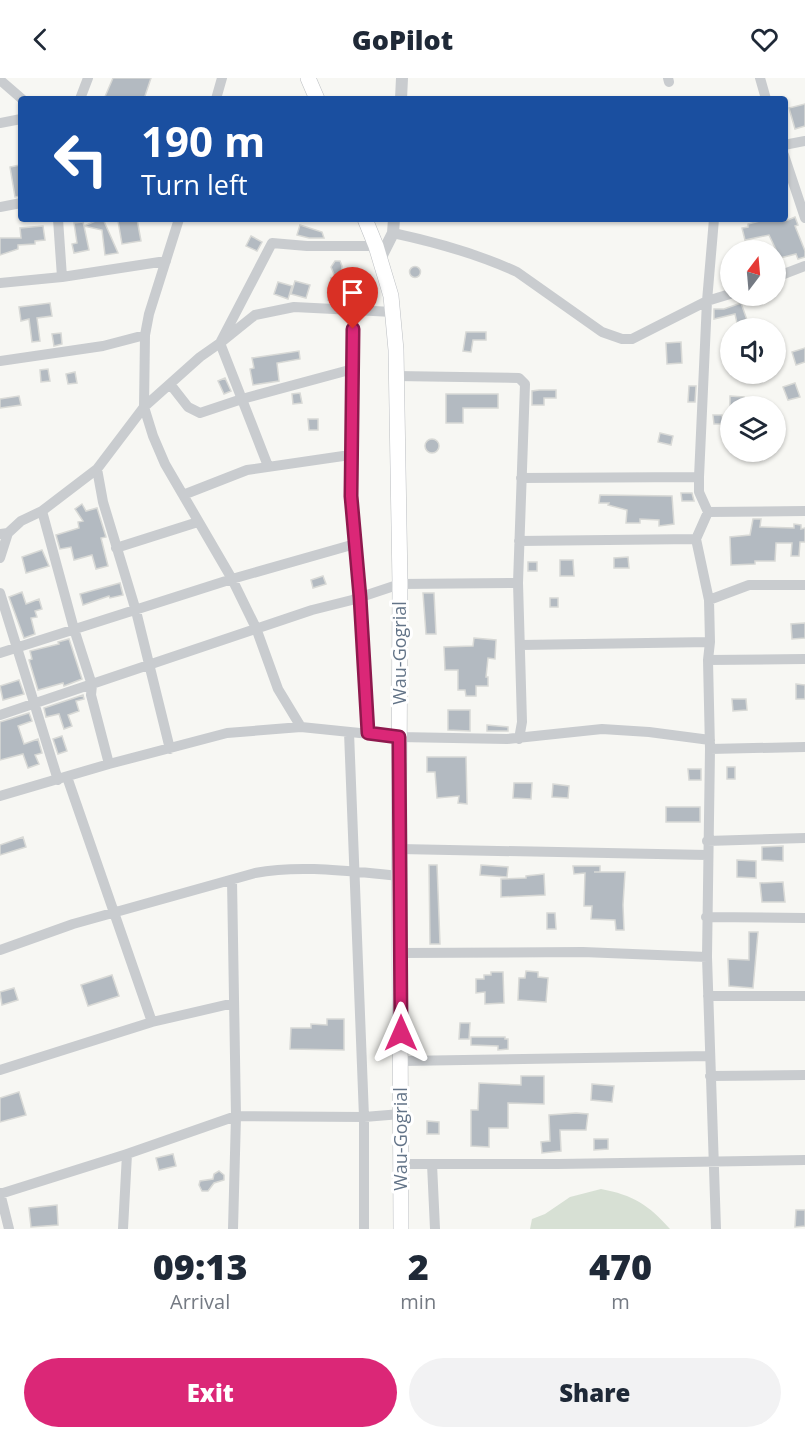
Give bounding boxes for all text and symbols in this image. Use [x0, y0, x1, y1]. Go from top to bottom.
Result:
text: GoPilot [352, 21, 453, 58]
icon: back [24, 23, 57, 56]
icon: heart [748, 23, 781, 56]
text: 190 m [141, 112, 265, 169]
icon: left [42, 120, 120, 198]
text: Turn left [141, 166, 248, 203]
north arrow [720, 240, 786, 306]
map controls [720, 240, 786, 462]
pin [327, 267, 378, 329]
icon: arrive [336, 276, 369, 309]
button: sound [720, 318, 786, 384]
button: layers [720, 396, 786, 462]
street label: Wau-Gogrial [387, 601, 411, 705]
position arrow [369, 1001, 433, 1065]
street label: Wau-Gogrial [388, 1087, 412, 1191]
text: 09:13 [153, 1242, 248, 1291]
text: 2 [408, 1242, 429, 1291]
text: 470 [589, 1242, 652, 1291]
text: Arrival [170, 1288, 230, 1315]
text: min [400, 1288, 436, 1315]
text: m [611, 1288, 630, 1315]
button: Exit [24, 1358, 397, 1427]
button: Share [409, 1358, 781, 1427]

